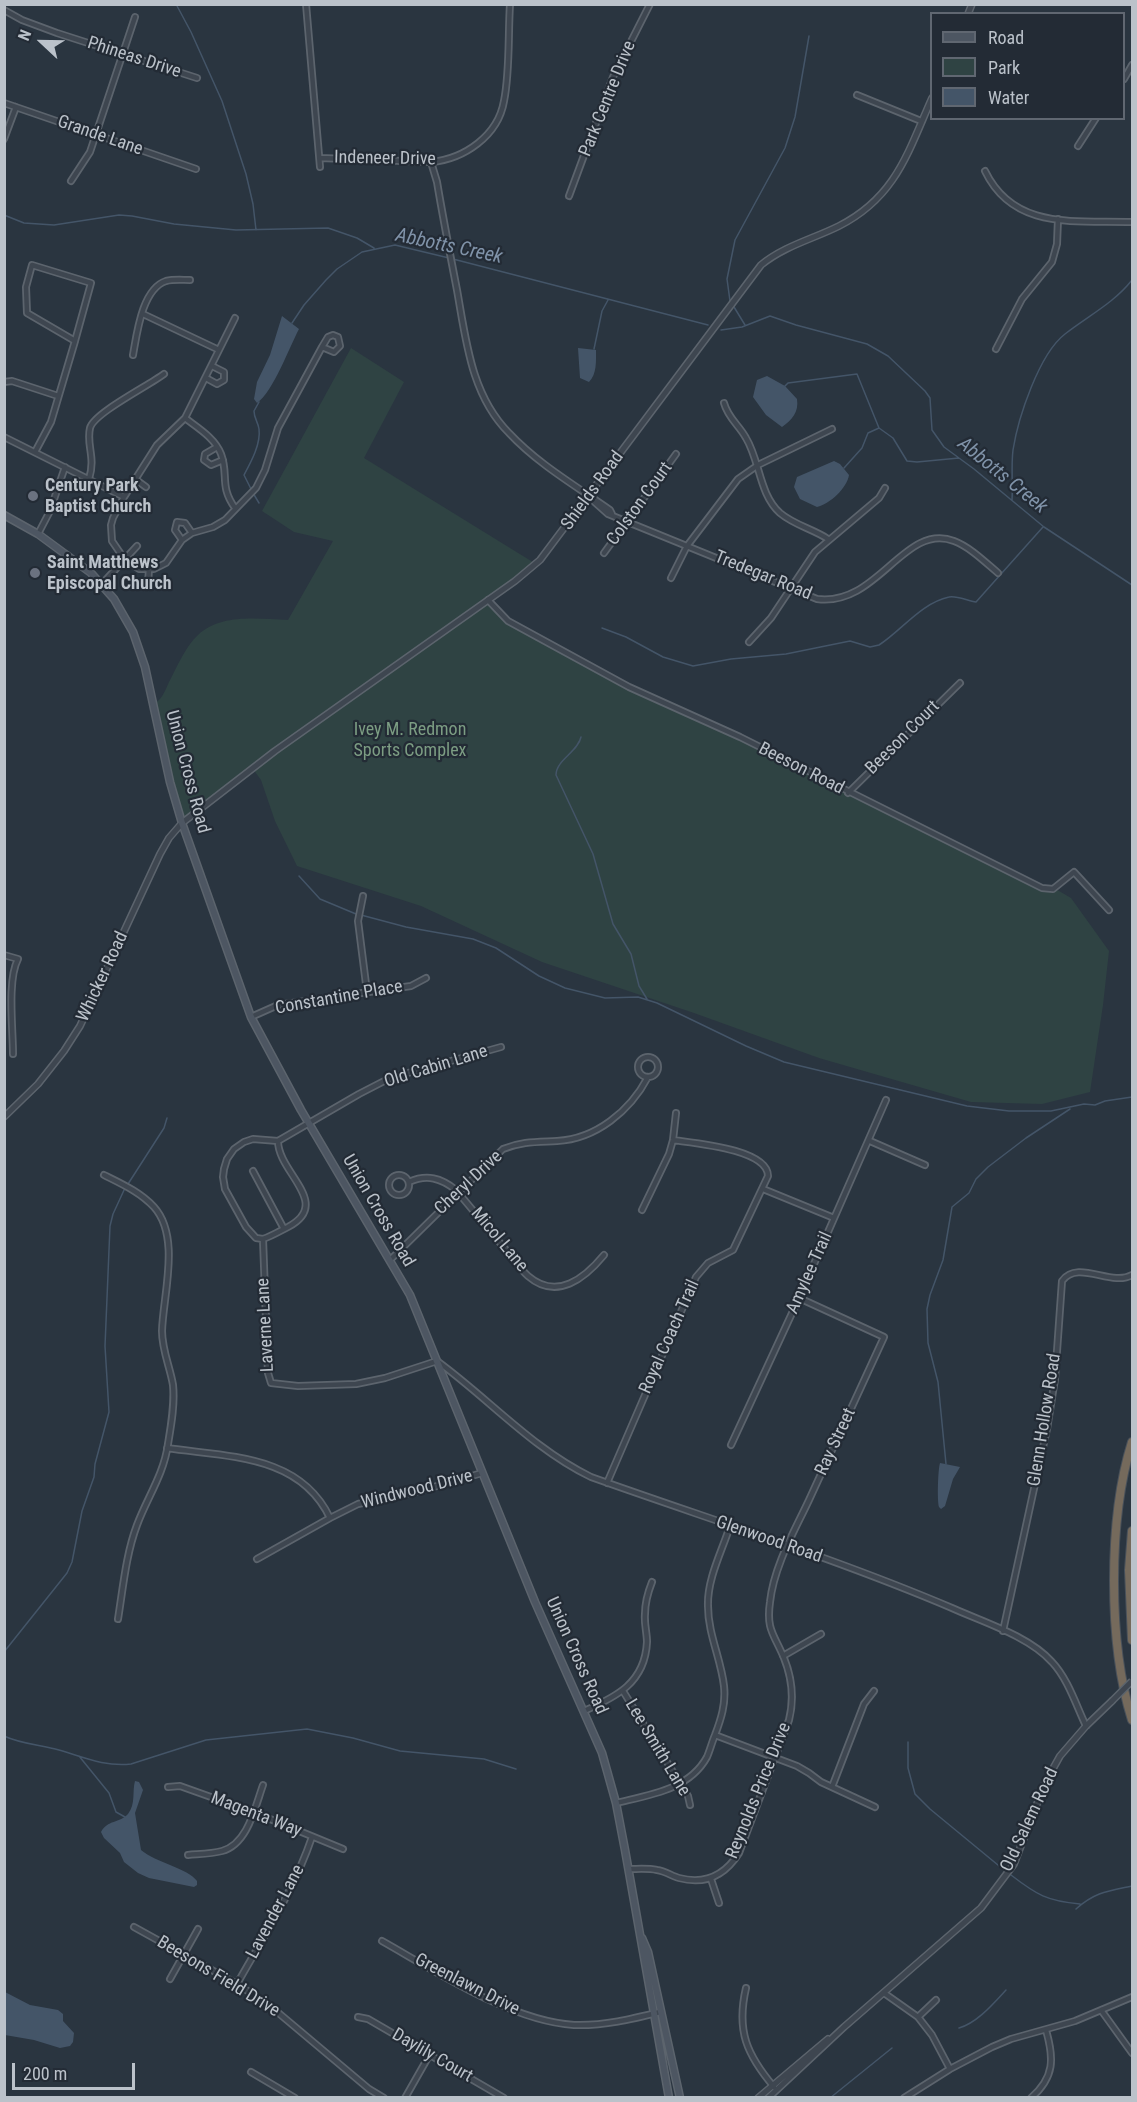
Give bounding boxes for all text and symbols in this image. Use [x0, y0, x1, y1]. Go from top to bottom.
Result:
north arrow [12, 12, 72, 72]
legend [930, 12, 1125, 120]
text: N [14, 27, 35, 43]
text: Road [988, 27, 1024, 48]
street label: Phineas Drive [85, 33, 183, 83]
street label: Park Centre Drive [575, 38, 641, 160]
text: Park [988, 57, 1020, 78]
text: Water [988, 87, 1029, 108]
street label: Grande Lane [54, 111, 146, 161]
street label: Indeneer Drive [334, 147, 436, 171]
water label: Abbotts Creek [393, 224, 505, 270]
water label: Abbotts Creek [952, 433, 1052, 519]
street label: Shields Road [557, 447, 629, 535]
street label: Colston Court [603, 458, 677, 550]
place label: Century Park Baptist Church [45, 475, 151, 518]
marker: Century Park Baptist Church [26, 489, 40, 503]
street label: Tredegar Road [711, 547, 815, 605]
place label: Saint Matthews Episcopal Church [47, 552, 172, 594]
marker: Saint Matthews Episcopal Church [28, 566, 42, 580]
street label: Beeson Court [861, 696, 945, 780]
street label: Union Cross Road [160, 708, 214, 836]
park label: Ivey M. Redmon Sports Complex [354, 719, 466, 762]
street label: Beeson Road [755, 738, 847, 800]
street label: Whicker Road [73, 928, 133, 1026]
street label: Constantine Place [274, 976, 404, 1020]
street label: Old Cabin Lane [382, 1041, 490, 1093]
street label: Cheryl Drive [431, 1146, 507, 1220]
street label: Union Cross Road [337, 1151, 419, 1271]
street label: Micol Lane [466, 1203, 532, 1277]
street label: Amylee Trail [782, 1229, 838, 1317]
street label: Laverne Lane [253, 1277, 279, 1373]
street label: Royal Coach Trail [635, 1277, 705, 1397]
street label: Glenn Hollow Road [1024, 1352, 1066, 1488]
street label: Ray Street [811, 1405, 861, 1479]
street label: Windwood Drive [359, 1466, 475, 1514]
street label: Glenwood Road [713, 1512, 825, 1568]
street label: Union Cross Road [540, 1594, 612, 1718]
street label: Lee Smith Lane [620, 1696, 694, 1800]
street label: Reynolds Price Drive [722, 1720, 796, 1862]
street label: Old Salem Road [996, 1765, 1064, 1875]
street label: Magenta Way [207, 1788, 305, 1842]
street label: Lavender Lane [242, 1861, 310, 1963]
street label: Beesons Field Drive [153, 1932, 283, 2022]
street label: Greenlawn Drive [411, 1949, 523, 2021]
street label: Daylily Court [388, 2024, 476, 2088]
scale bar [15, 2051, 138, 2089]
text: 200 m [23, 2063, 67, 2084]

